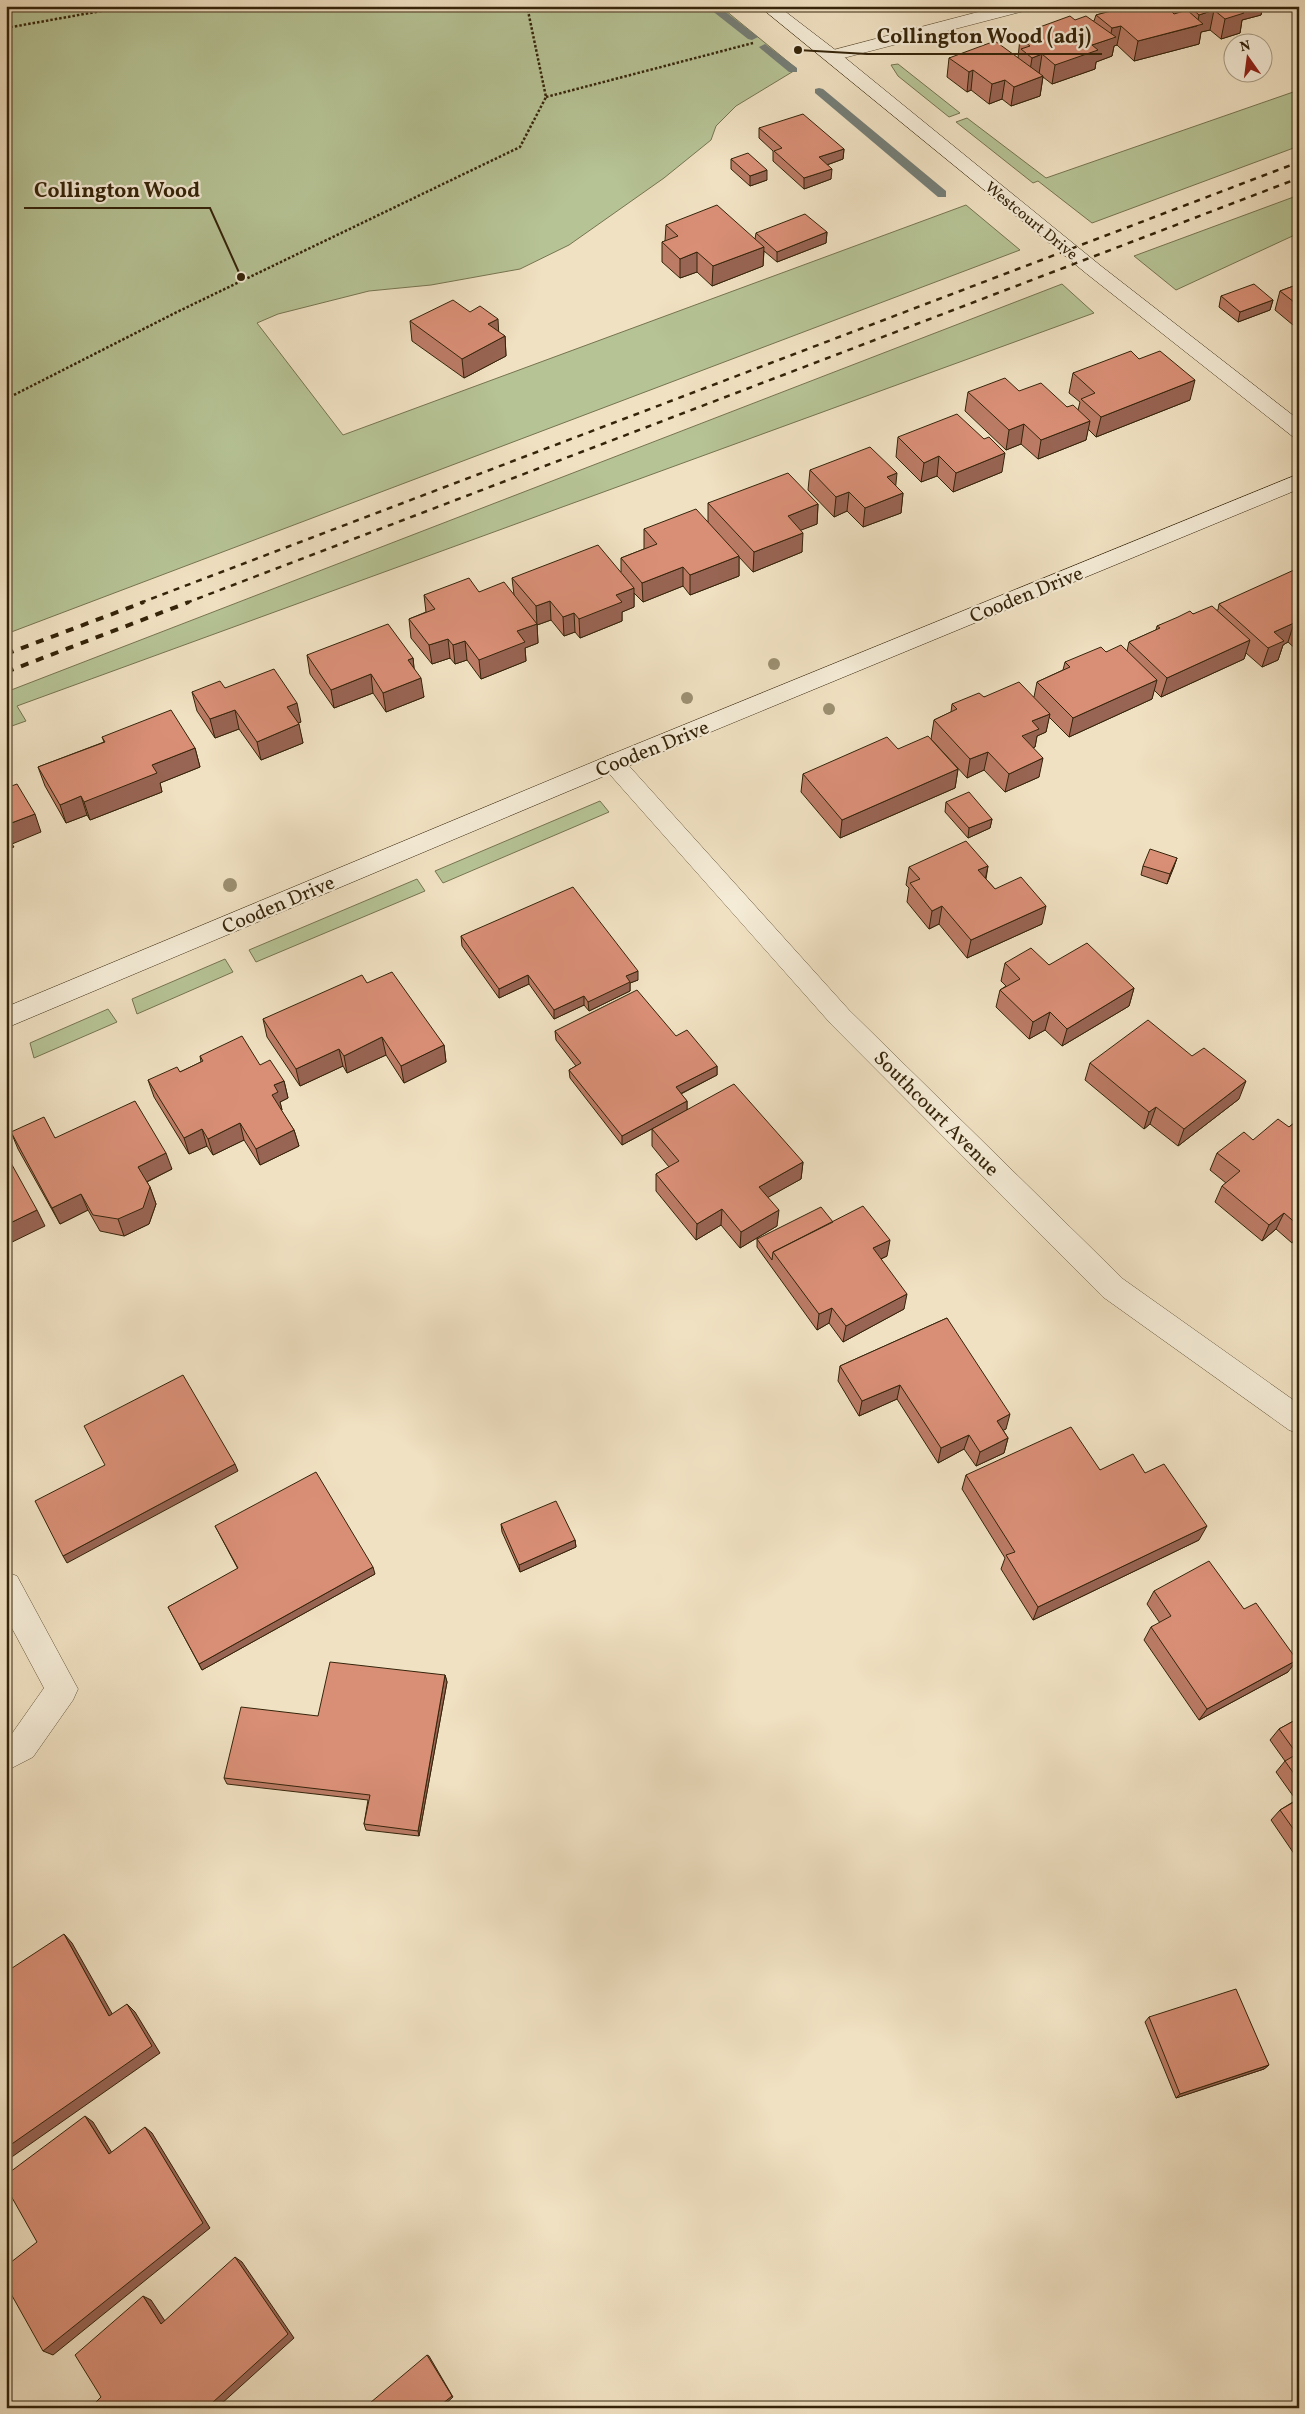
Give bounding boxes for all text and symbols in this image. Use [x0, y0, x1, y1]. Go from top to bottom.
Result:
callout: Collington Wood (adj) [867, 18, 1102, 54]
text: Collington Wood (adj) [877, 23, 1091, 52]
north arrow [1222, 32, 1272, 82]
text: N [1238, 36, 1252, 57]
callout: Collington Wood [24, 172, 210, 208]
text: Collington Wood [34, 177, 200, 206]
street label: Westcourt Drive [980, 177, 1082, 266]
street label: Cooden Drive [966, 560, 1088, 631]
street label: Cooden Drive [592, 714, 714, 785]
street label: Cooden Drive [218, 870, 339, 942]
street label: Southcourt Avenue [866, 1045, 1005, 1184]

